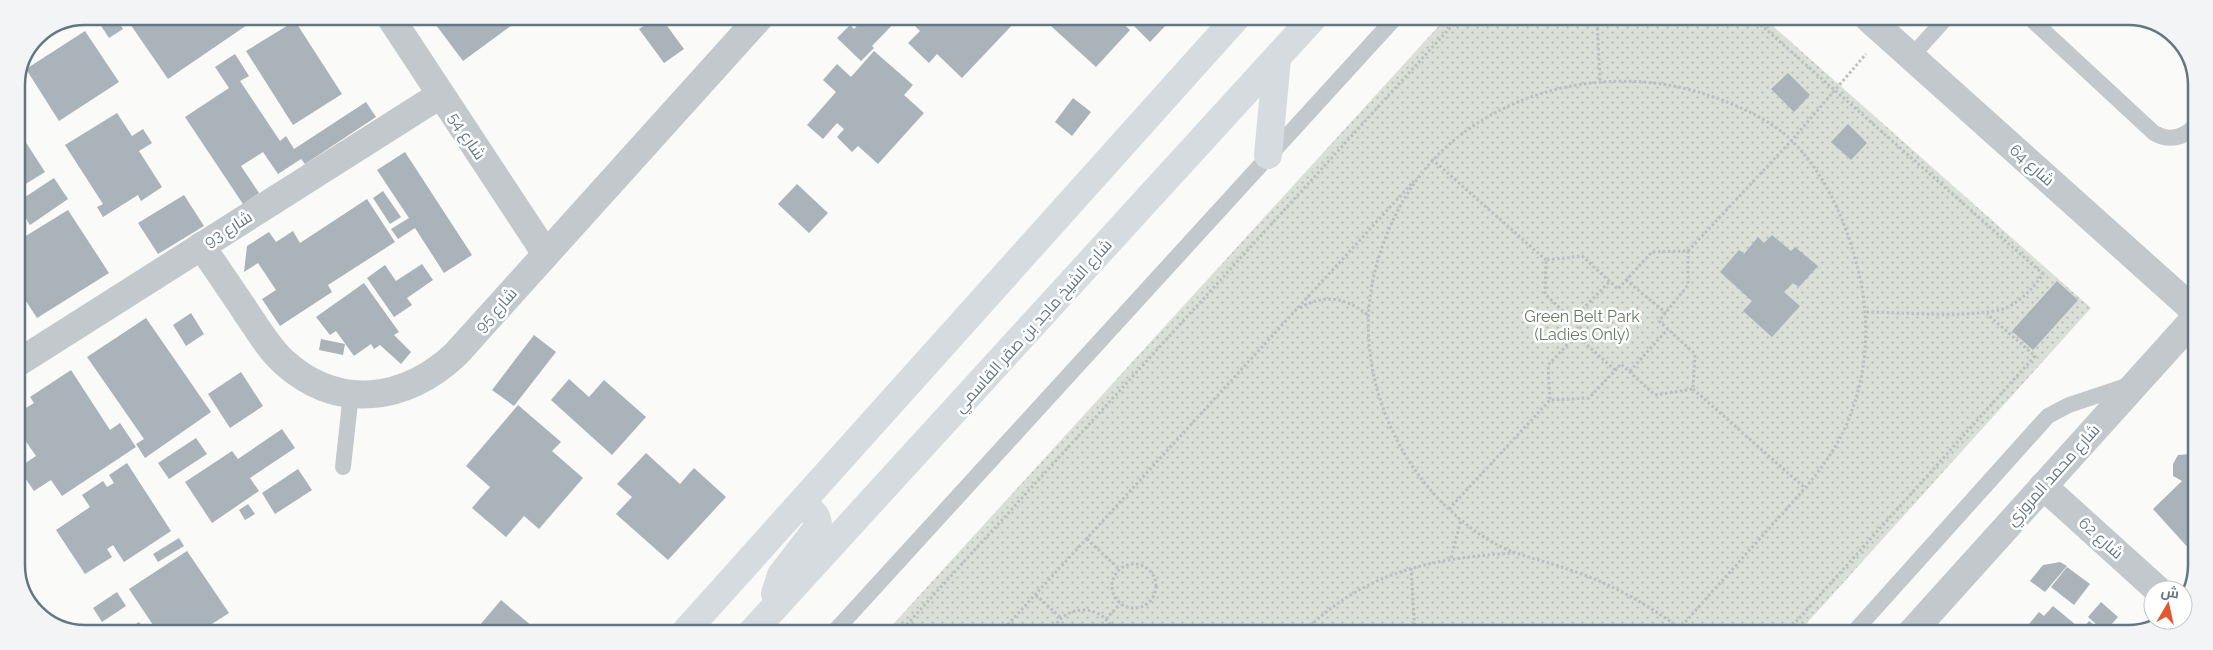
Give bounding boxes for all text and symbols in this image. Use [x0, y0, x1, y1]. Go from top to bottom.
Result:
street label: شارع 54 [443, 109, 490, 164]
street label: شارع 64 [2004, 140, 2058, 191]
street label: شارع 93 [200, 207, 257, 253]
street label: شارع الشيخ ماجد بن صقر القاسمي [950, 235, 1119, 419]
street label: شارع 95 [471, 284, 522, 337]
park label: Green Belt Park (Ladies Only) [1524, 307, 1640, 344]
street label: شارع محمد المروزي [2002, 420, 2107, 532]
street label: شارع 62 [2074, 513, 2127, 564]
north arrow [2143, 580, 2193, 630]
text: ش [2160, 583, 2180, 602]

